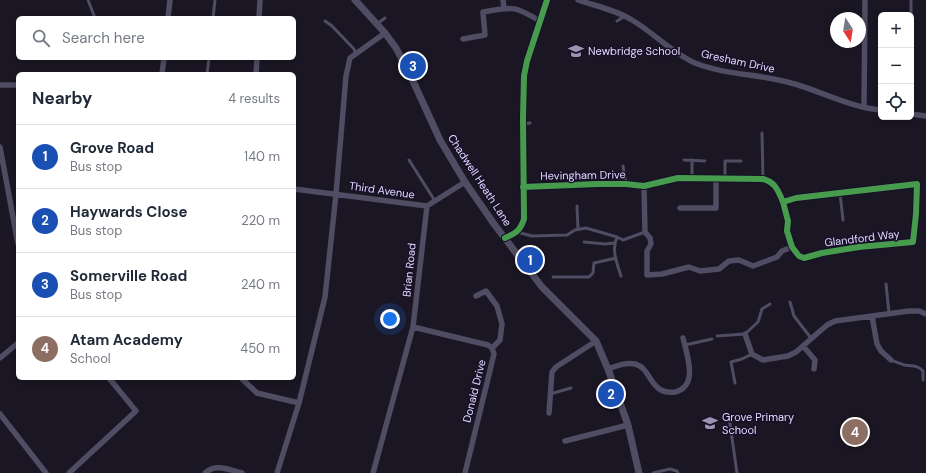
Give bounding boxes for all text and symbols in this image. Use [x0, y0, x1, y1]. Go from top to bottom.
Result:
north arrow [830, 12, 866, 48]
map controls [878, 12, 914, 120]
button: + [878, 12, 914, 48]
search box [16, 16, 296, 60]
icon: search [30, 27, 52, 49]
text: Search here [62, 28, 145, 48]
school or university icon: Newbridge School [567, 42, 585, 60]
place label: Newbridge School [588, 44, 680, 58]
street label: Gresham Drive [700, 46, 776, 76]
button: − [878, 48, 914, 84]
pin: 3 [400, 51, 426, 81]
button: locate [878, 84, 914, 120]
text: Nearby [32, 87, 92, 109]
text: 4 results [228, 90, 280, 107]
street label: Chadwell Heath Lane [445, 131, 515, 229]
text: Grove Road [70, 138, 154, 158]
text: 1 [43, 148, 47, 165]
text: 140 m [244, 148, 280, 165]
text: Bus stop [70, 158, 122, 175]
street label: Hevingham Drive [540, 167, 626, 183]
street label: Third Avenue [348, 178, 416, 202]
text: Haywards Close [70, 202, 188, 222]
text: 2 [41, 212, 49, 229]
text: 220 m [241, 212, 280, 229]
text: Bus stop [70, 222, 122, 239]
street label: Glandford Way [824, 226, 900, 250]
street label: Brian Road [399, 242, 419, 298]
pin: 1 [517, 245, 543, 275]
text: Somerville Road [70, 266, 187, 286]
text: 3 [41, 276, 49, 293]
text: 240 m [241, 276, 280, 293]
text: Bus stop [70, 286, 122, 303]
your location [380, 309, 400, 329]
text: Atam Academy [70, 330, 183, 350]
text: 4 [41, 340, 49, 357]
text: 450 m [240, 340, 280, 357]
text: School [70, 350, 111, 367]
street label: Donald Drive [459, 358, 489, 424]
pin: 2 [598, 379, 624, 409]
place label: Grove Primary School [722, 410, 794, 437]
school or university icon: Grove Primary School [701, 414, 719, 432]
pin: 4 [842, 417, 868, 447]

